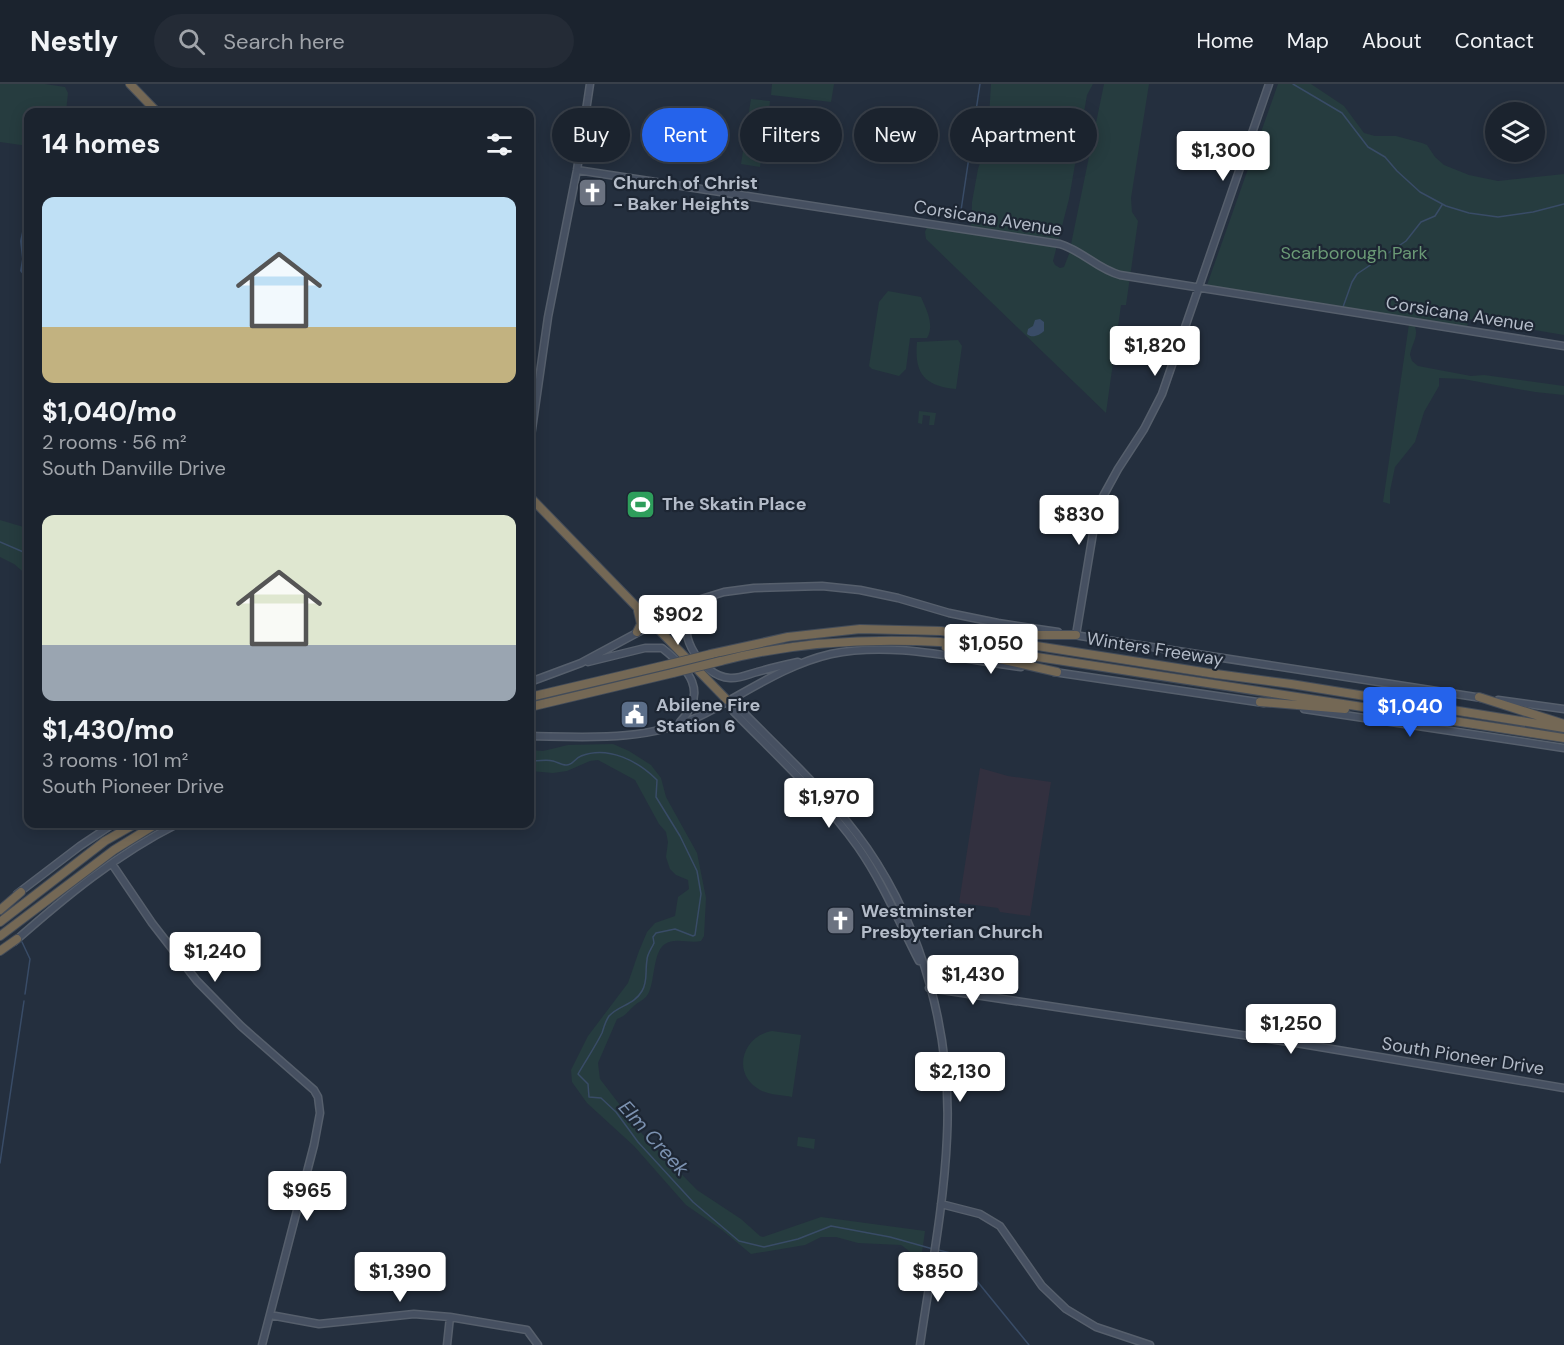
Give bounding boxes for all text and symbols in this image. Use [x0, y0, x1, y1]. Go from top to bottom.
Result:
search box [154, 14, 574, 68]
text: Nestly [30, 23, 118, 60]
icon: search [175, 25, 208, 58]
text: Search here [223, 27, 345, 56]
text: Home [1196, 27, 1254, 55]
text: Map [1287, 27, 1329, 55]
text: About [1362, 27, 1422, 55]
text: Contact [1455, 27, 1534, 55]
map controls [1485, 102, 1545, 162]
button: layers [1485, 102, 1545, 162]
chip: Buy [552, 108, 630, 162]
chip: Rent [642, 108, 728, 162]
chip: Filters [740, 108, 842, 162]
chip: New [854, 108, 938, 162]
chip: Apartment [950, 108, 1097, 162]
text: 14 homes [42, 127, 160, 161]
icon: filters [483, 128, 516, 161]
pin: $1,300 [1174, 131, 1272, 182]
text: $1,300 [1191, 137, 1255, 163]
place label: Church of Christ - Baker Heights [613, 171, 758, 216]
church icon: Church of Christ - Baker Heights [576, 177, 608, 209]
street label: Corsicana Avenue [912, 194, 1064, 242]
icon: home [225, 236, 333, 344]
park label: Scarborough Park [1280, 241, 1428, 265]
street label: Corsicana Avenue [1384, 290, 1536, 338]
pin: $1,820 [1106, 326, 1204, 377]
text: $1,820 [1124, 332, 1186, 358]
text: $1,040/mo [42, 395, 177, 429]
text: 2 rooms · 56 m² [42, 429, 187, 455]
text: South Danville Drive [42, 455, 226, 481]
sports icon: The Skatin Place [625, 488, 657, 520]
place label: The Skatin Place [662, 492, 807, 516]
pin: $830 [1043, 495, 1115, 546]
text: $830 [1054, 501, 1104, 527]
icon: home [225, 554, 333, 662]
pin: $902 [642, 595, 714, 646]
text: $902 [653, 601, 703, 627]
pin: $1,050 [942, 624, 1040, 675]
street label: Winters Freeway [1085, 626, 1225, 672]
text: $1,050 [959, 630, 1023, 656]
pin: $1,040 [1361, 687, 1459, 738]
place label: Abilene Fire Station 6 [656, 693, 760, 738]
text: $1,040 [1377, 693, 1443, 719]
public building icon: Abilene Fire Station 6 [619, 699, 651, 731]
text: $1,430/mo [42, 713, 174, 747]
text: 3 rooms · 101 m² [42, 747, 188, 773]
text: South Pioneer Drive [42, 773, 224, 799]
pin: $1,970 [780, 778, 878, 829]
text: $1,970 [798, 784, 860, 810]
place label: Westminster Presbyterian Church [861, 899, 1043, 944]
church icon: Westminster Presbyterian Church [824, 905, 856, 937]
pin: $1,240 [166, 932, 264, 983]
text: $1,240 [184, 938, 246, 964]
pin: $1,430 [924, 955, 1022, 1006]
text: $1,430 [941, 961, 1005, 987]
pin: $1,250 [1242, 1004, 1340, 1055]
text: $1,250 [1260, 1010, 1322, 1036]
street label: South Pioneer Drive [1380, 1031, 1546, 1081]
pin: $2,130 [911, 1052, 1009, 1103]
text: $2,130 [929, 1058, 991, 1084]
water label: Elm Creek [613, 1095, 695, 1182]
pin: $965 [271, 1171, 343, 1222]
text: $965 [282, 1177, 332, 1203]
pin: $1,390 [351, 1252, 449, 1303]
pin: $850 [902, 1252, 974, 1303]
text: $1,390 [369, 1258, 431, 1284]
text: $850 [912, 1258, 964, 1284]

